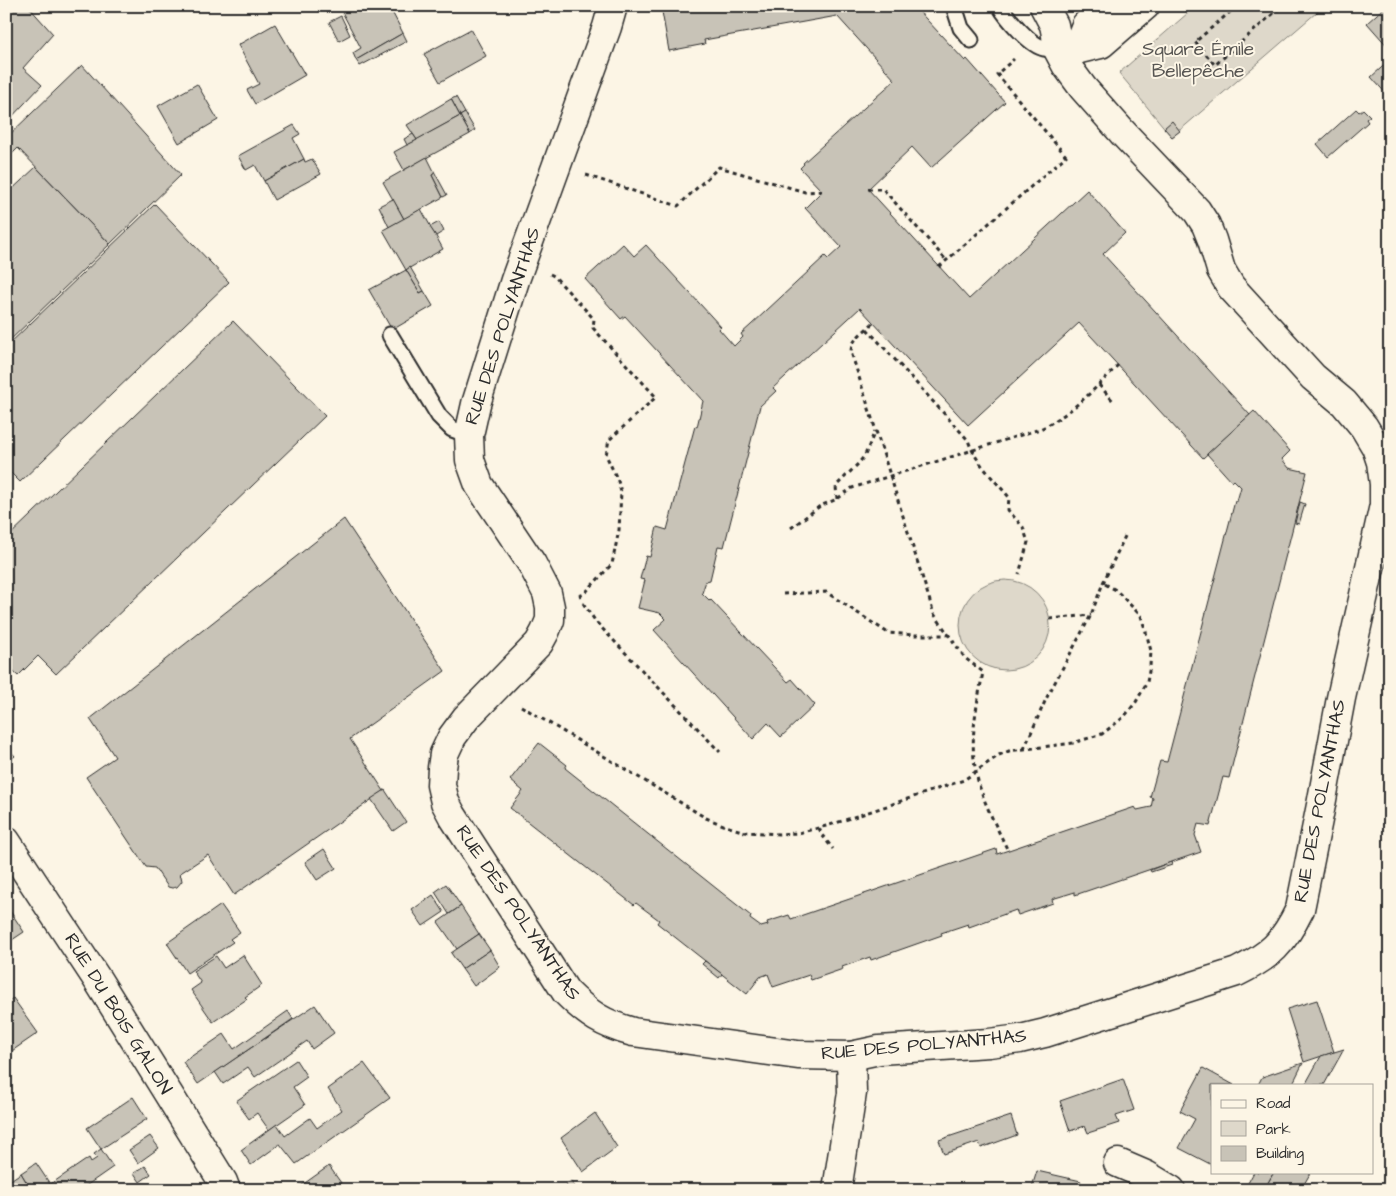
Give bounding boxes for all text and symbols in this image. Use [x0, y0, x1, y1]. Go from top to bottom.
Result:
park label: Square Émile Bellepêche [1142, 36, 1254, 85]
street label: RUE DES POLYANTHAS [458, 224, 548, 428]
street label: RUE DES POLYANTHAS [1287, 697, 1353, 905]
street label: RUE DES POLYANTHAS [449, 820, 587, 1006]
street label: RUE DU BOIS GALON [57, 928, 179, 1100]
street label: RUE DES POLYANTHAS [820, 1023, 1028, 1067]
legend [1211, 1084, 1374, 1174]
text: Road [1256, 1093, 1291, 1114]
text: Park [1256, 1119, 1291, 1140]
text: Building [1256, 1143, 1304, 1165]

